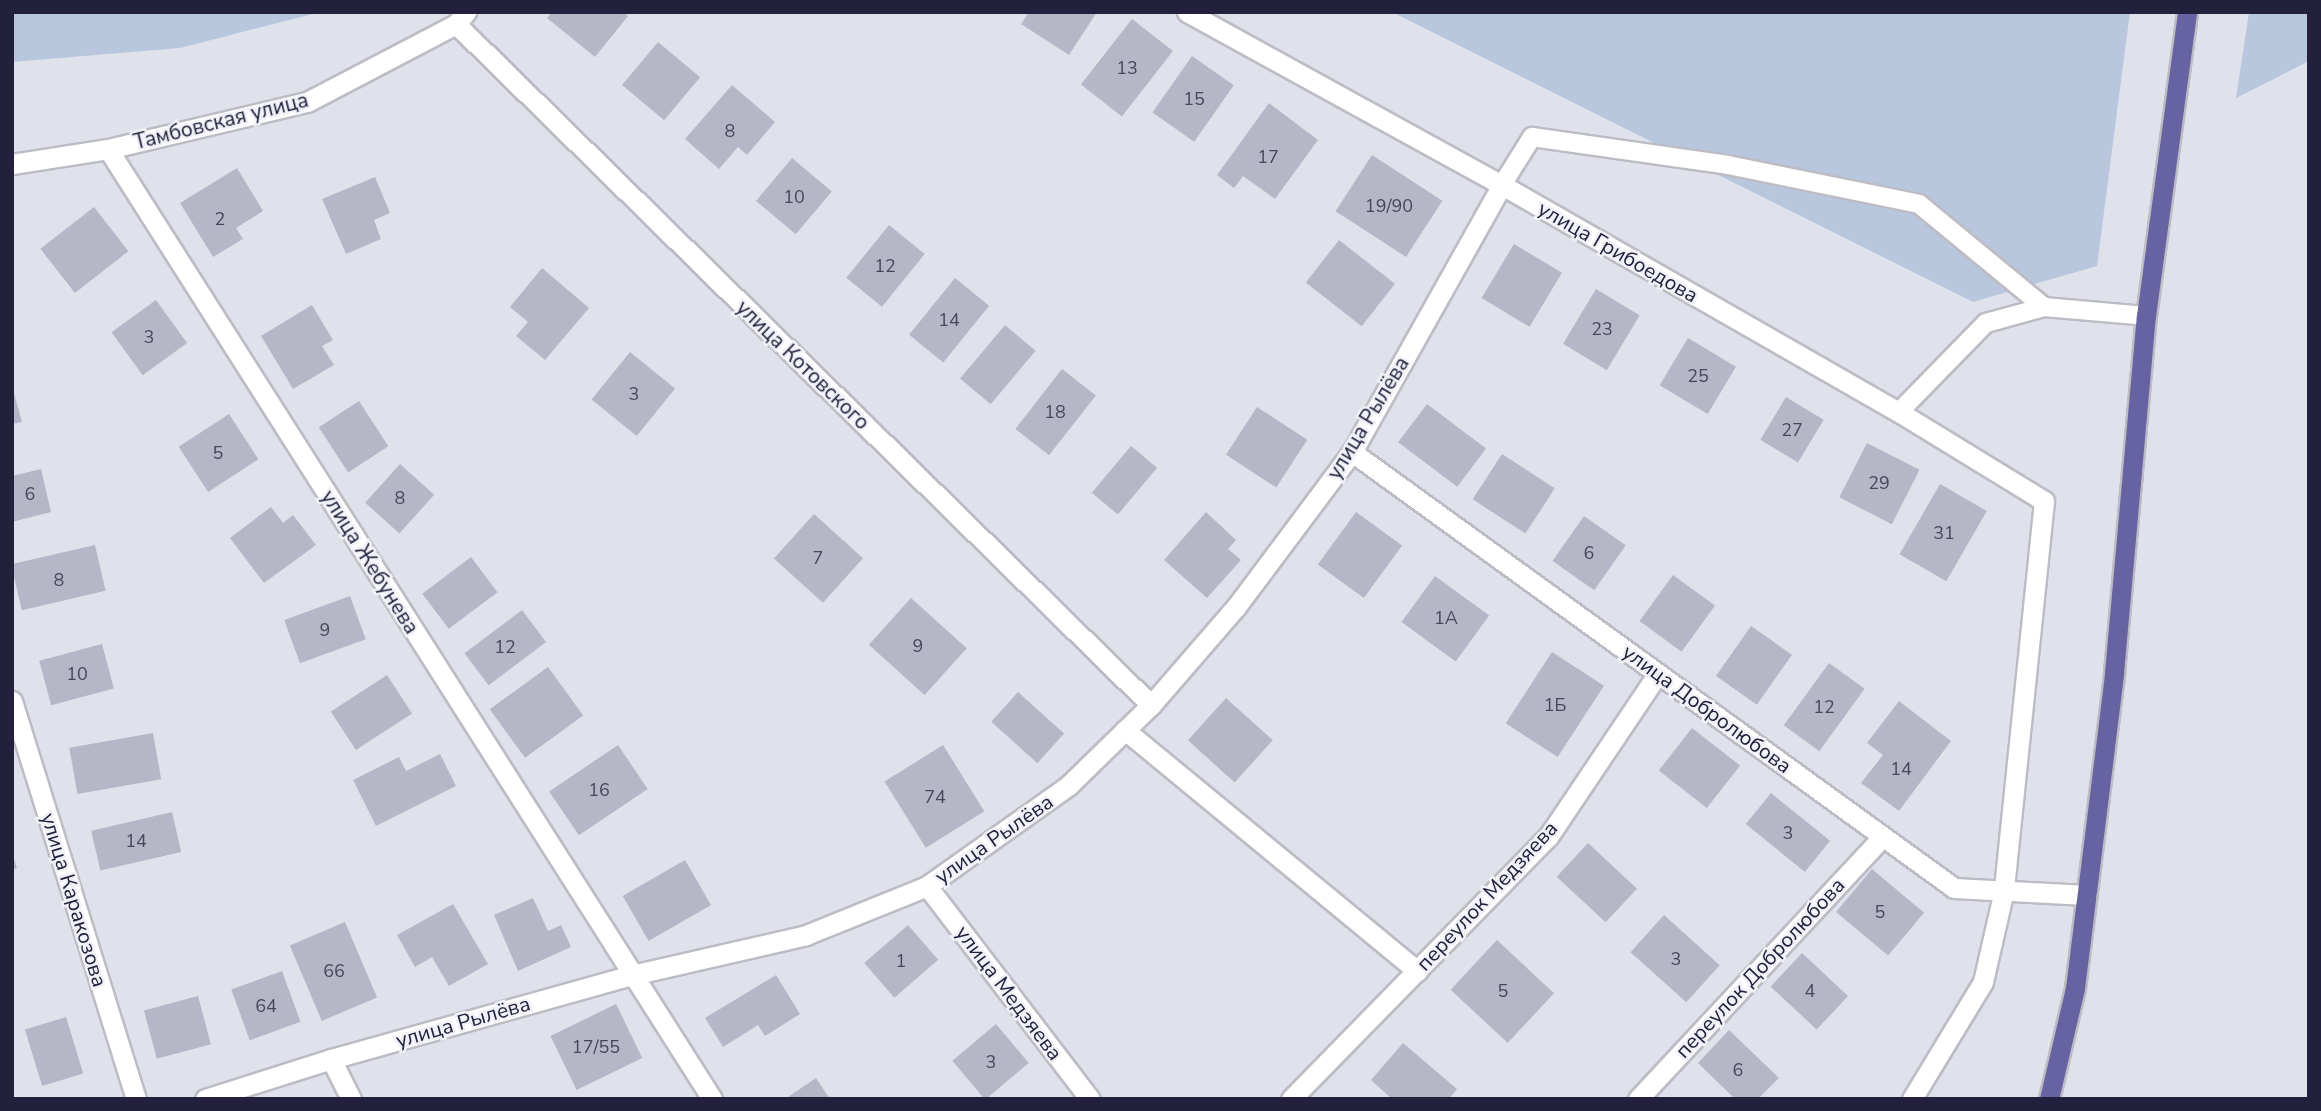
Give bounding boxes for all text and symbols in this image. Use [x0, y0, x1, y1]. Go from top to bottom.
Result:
house number: 13 [1116, 57, 1138, 79]
street label: Тамбовская улица [131, 87, 311, 155]
house number: 15 [1183, 88, 1205, 110]
house number: 8 [725, 120, 735, 142]
house number: 17 [1257, 146, 1279, 168]
house number: 10 [783, 186, 805, 208]
house number: 19/90 [1365, 195, 1413, 217]
street label: улица Грибоедова [1533, 196, 1703, 308]
house number: 2 [215, 208, 225, 230]
house number: 12 [874, 255, 896, 277]
street label: улица Котовского [731, 295, 875, 435]
house number: 14 [938, 309, 960, 331]
house number: 23 [1591, 318, 1613, 340]
house number: 3 [144, 326, 154, 348]
street label: улица Рылёва [1322, 352, 1414, 484]
house number: 25 [1687, 365, 1709, 387]
house number: 3 [629, 383, 639, 405]
house number: 18 [1044, 401, 1066, 423]
house number: 27 [1781, 419, 1803, 441]
house number: 5 [213, 442, 223, 464]
house number: 29 [1868, 472, 1890, 494]
house number: 6 [25, 483, 35, 505]
street label: улица Жебунева [316, 485, 424, 639]
house number: 8 [395, 487, 405, 509]
house number: 31 [1933, 522, 1955, 544]
house number: 6 [1584, 542, 1594, 564]
house number: 7 [813, 547, 823, 569]
house number: 8 [54, 569, 64, 591]
house number: 1А [1434, 607, 1458, 629]
house number: 9 [320, 619, 330, 641]
house number: 9 [913, 635, 923, 657]
house number: 12 [494, 636, 516, 658]
street label: улица Добролюбова [1617, 639, 1797, 779]
house number: 10 [66, 663, 88, 685]
house number: 1Б [1544, 694, 1566, 716]
house number: 12 [1813, 696, 1835, 718]
house number: 14 [1890, 758, 1912, 780]
house number: 16 [588, 779, 610, 801]
house number: 74 [924, 786, 946, 808]
street label: улица Рылёва [930, 789, 1058, 889]
street label: улица Каракозова [36, 810, 112, 990]
street label: переулок Медзяева [1411, 816, 1563, 976]
house number: 3 [1783, 822, 1793, 844]
house number: 14 [125, 830, 147, 852]
street label: переулок Добролюбова [1670, 873, 1850, 1063]
house number: 5 [1875, 901, 1885, 923]
street label: улица Медзяева [950, 921, 1068, 1065]
house number: 3 [1671, 948, 1681, 970]
house number: 1 [896, 950, 906, 972]
house number: 66 [323, 960, 345, 982]
house number: 5 [1498, 980, 1508, 1002]
house number: 4 [1805, 980, 1815, 1002]
street label: улица Рылёва [393, 991, 533, 1053]
house number: 64 [255, 995, 277, 1017]
house number: 17/55 [572, 1036, 620, 1058]
house number: 3 [986, 1051, 996, 1073]
house number: 6 [1733, 1059, 1743, 1081]

